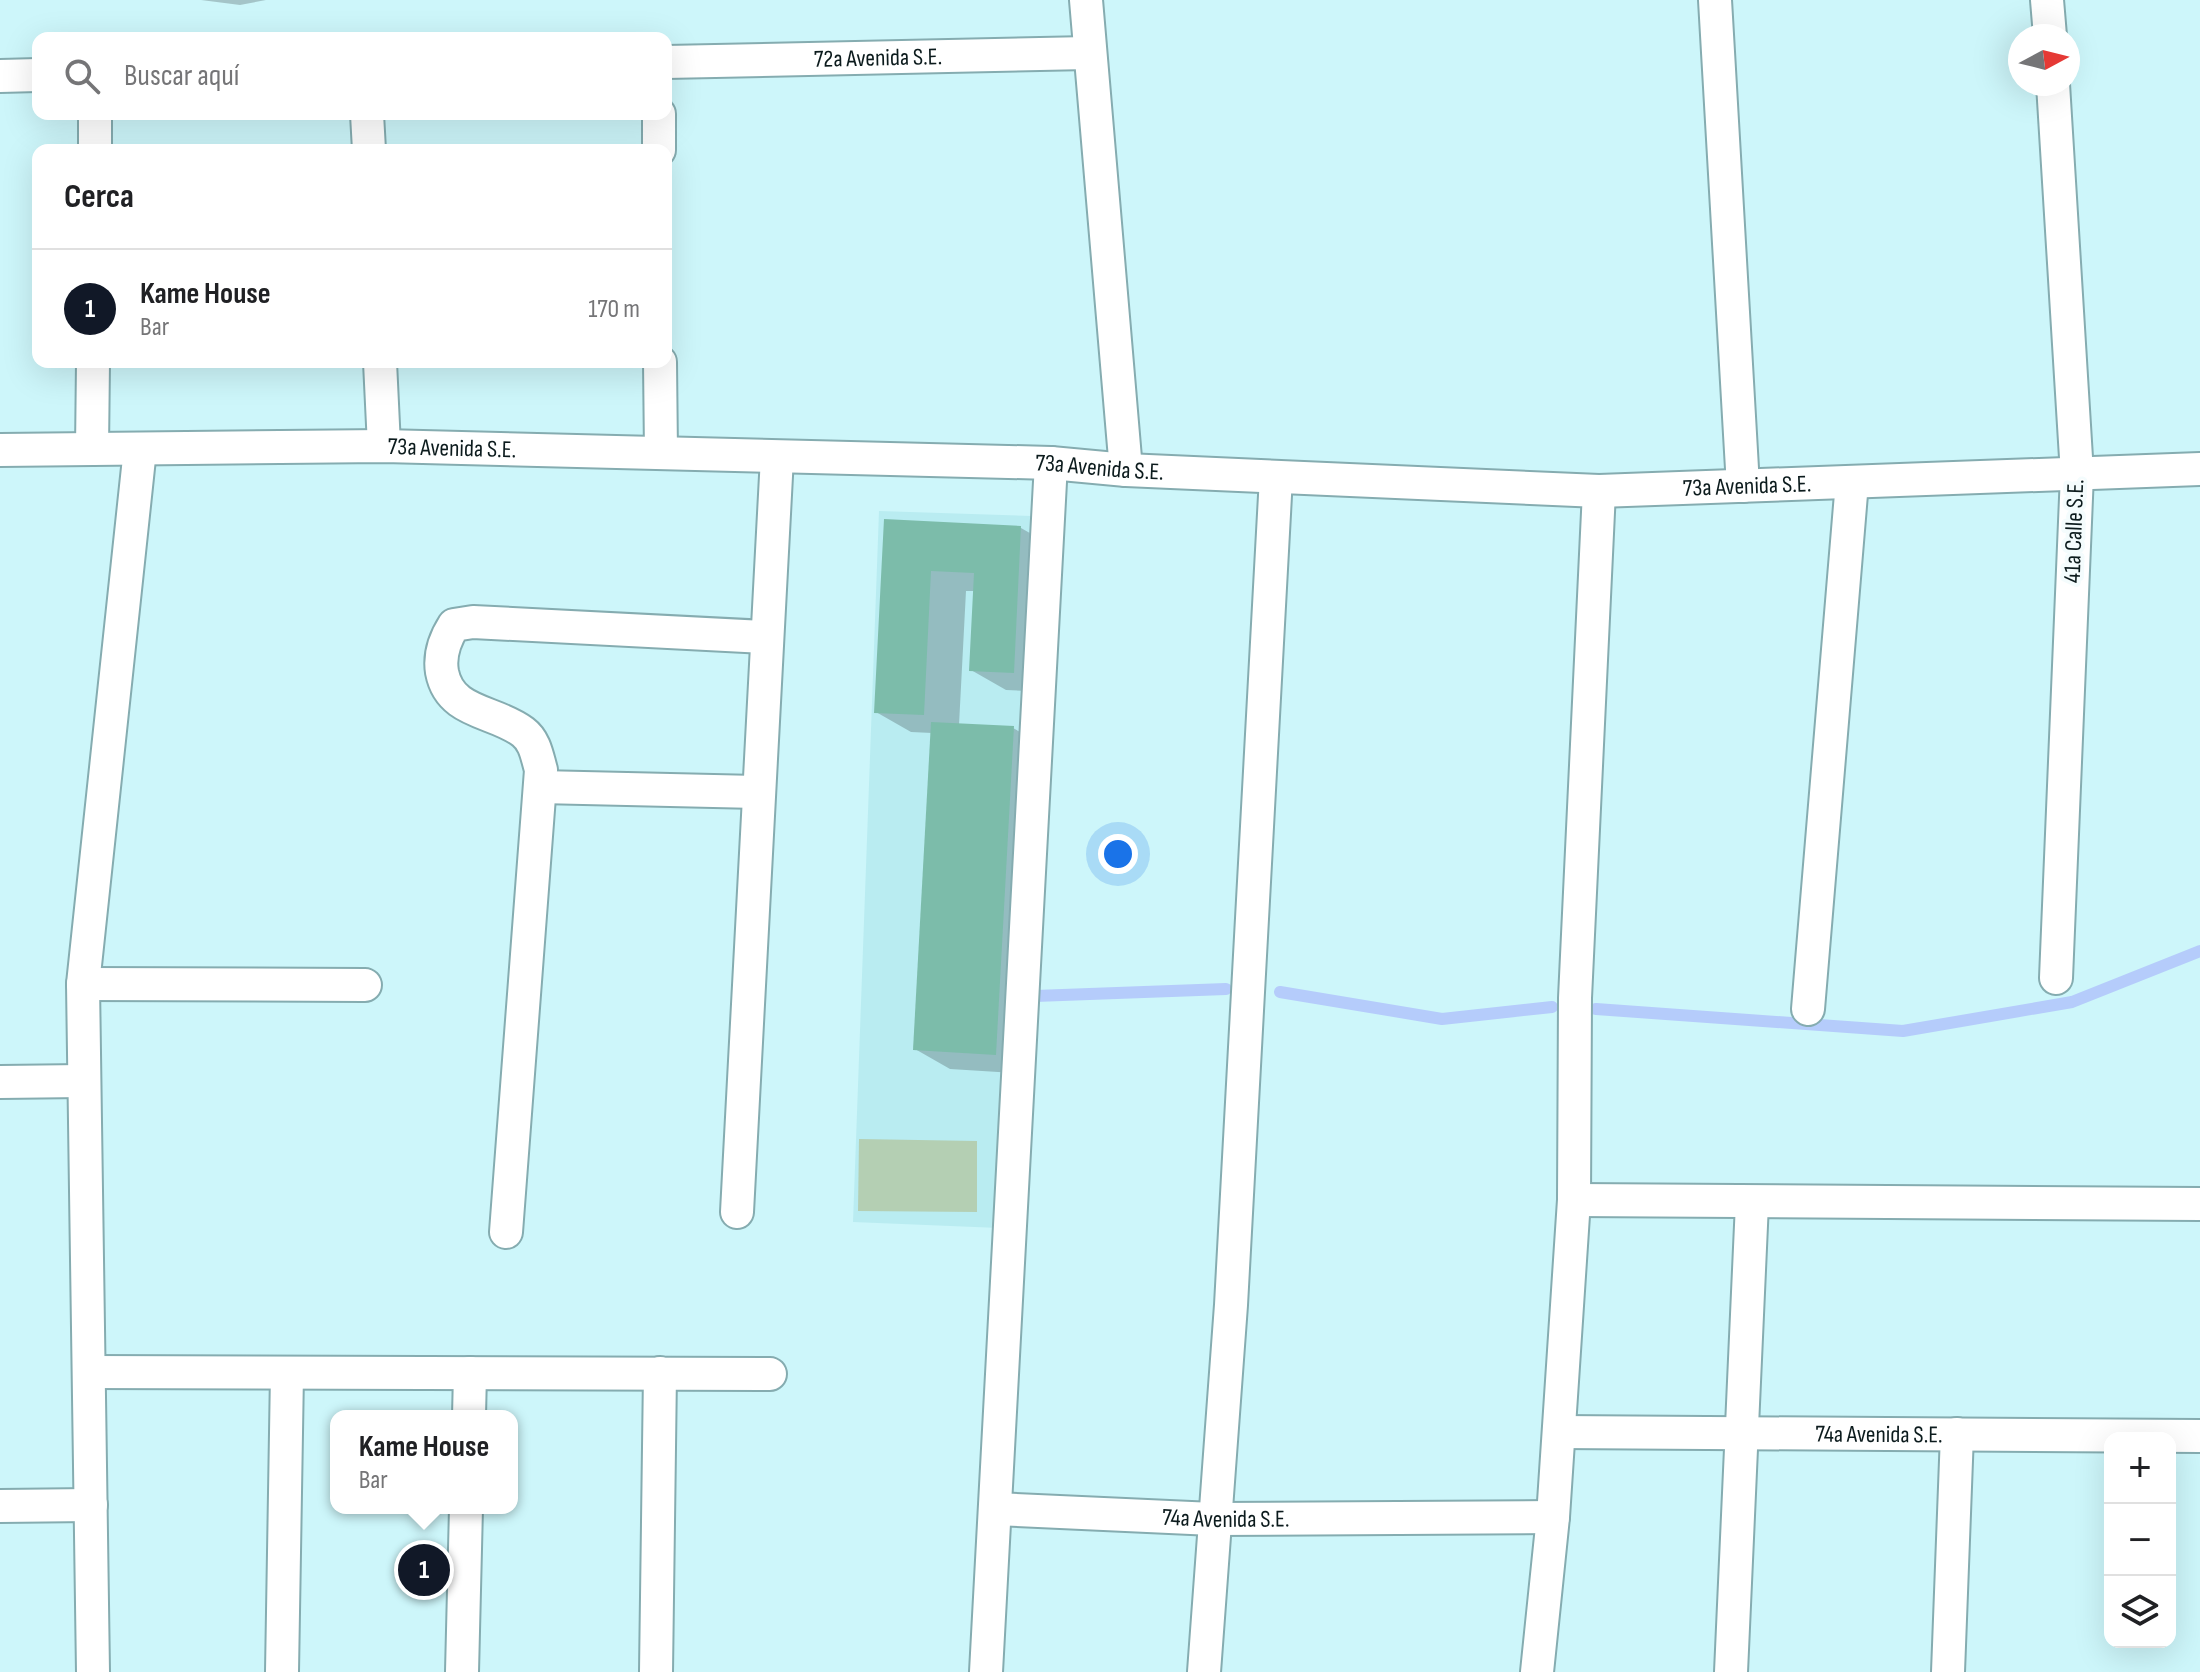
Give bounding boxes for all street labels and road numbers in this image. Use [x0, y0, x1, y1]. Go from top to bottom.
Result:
street label: 72a Avenida S.E. [813, 42, 942, 73]
street label: 73a Avenida S.E. [387, 432, 517, 464]
street label: 73a Avenida S.E. [1035, 448, 1164, 486]
street label: 73a Avenida S.E. [1682, 469, 1812, 502]
street label: 41a Calle S.E. [2058, 479, 2090, 583]
street label: 74a Avenida S.E. [1815, 1419, 1943, 1449]
street label: 74a Avenida S.E. [1161, 1502, 1290, 1534]

